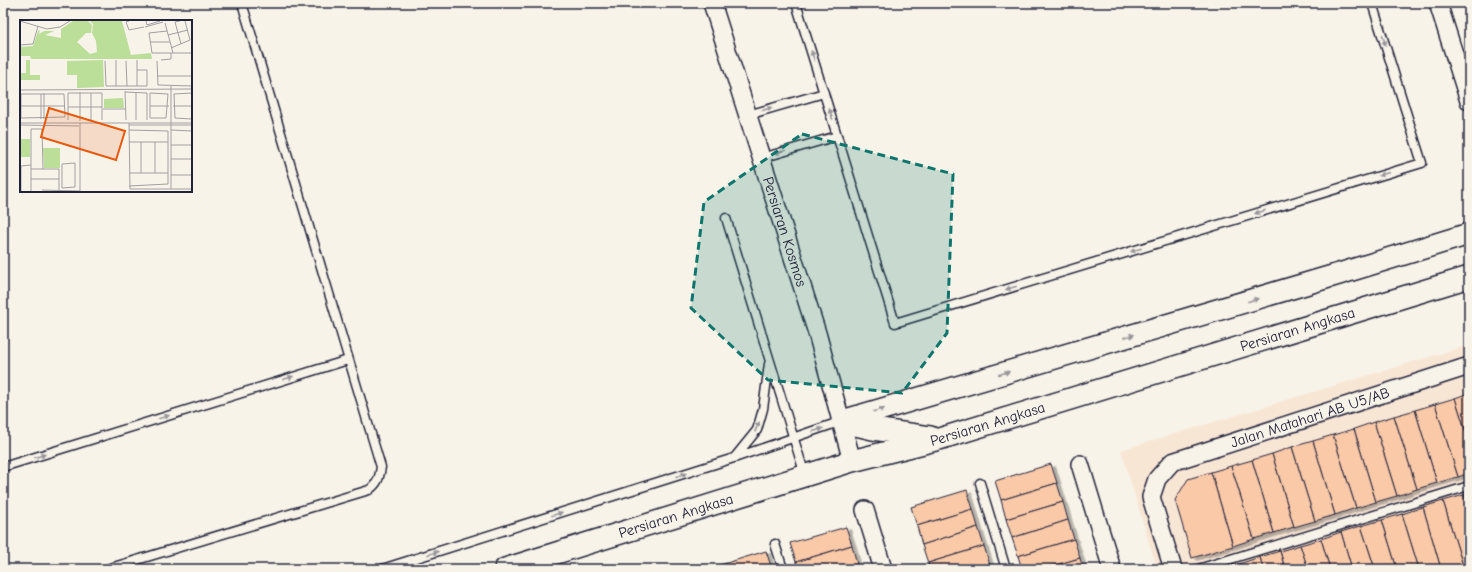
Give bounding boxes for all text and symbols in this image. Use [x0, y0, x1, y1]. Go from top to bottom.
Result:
inset map [20, 20, 192, 192]
one-way arrow [1381, 35, 1387, 47]
one-way arrow [810, 49, 816, 61]
one-way arrow [761, 106, 773, 112]
one-way arrow [828, 108, 834, 120]
one-way arrow [774, 149, 786, 155]
one-way arrow [1378, 171, 1390, 177]
street label: Persiaran Kosmos [759, 174, 811, 289]
one-way arrow [1254, 209, 1266, 215]
one-way arrow [1129, 247, 1141, 253]
one-way arrow [1005, 285, 1017, 291]
one-way arrow [1247, 297, 1259, 303]
street label: Persiaran Angkasa [1238, 303, 1357, 355]
one-way arrow [1123, 333, 1135, 339]
one-way arrow [998, 370, 1010, 376]
one-way arrow [283, 375, 295, 381]
street label: Jalan Matahari AB U5/AB [1228, 383, 1392, 452]
street label: Persiaran Angkasa [928, 398, 1047, 450]
one-way arrow [874, 407, 886, 413]
one-way arrow [159, 414, 171, 420]
one-way arrow [754, 421, 761, 433]
one-way arrow [812, 427, 824, 433]
one-way arrow [35, 453, 47, 459]
one-way arrow [675, 472, 687, 478]
street label: Persiaran Angkasa [616, 490, 735, 542]
one-way arrow [551, 511, 563, 517]
one-way arrow [427, 550, 439, 556]

